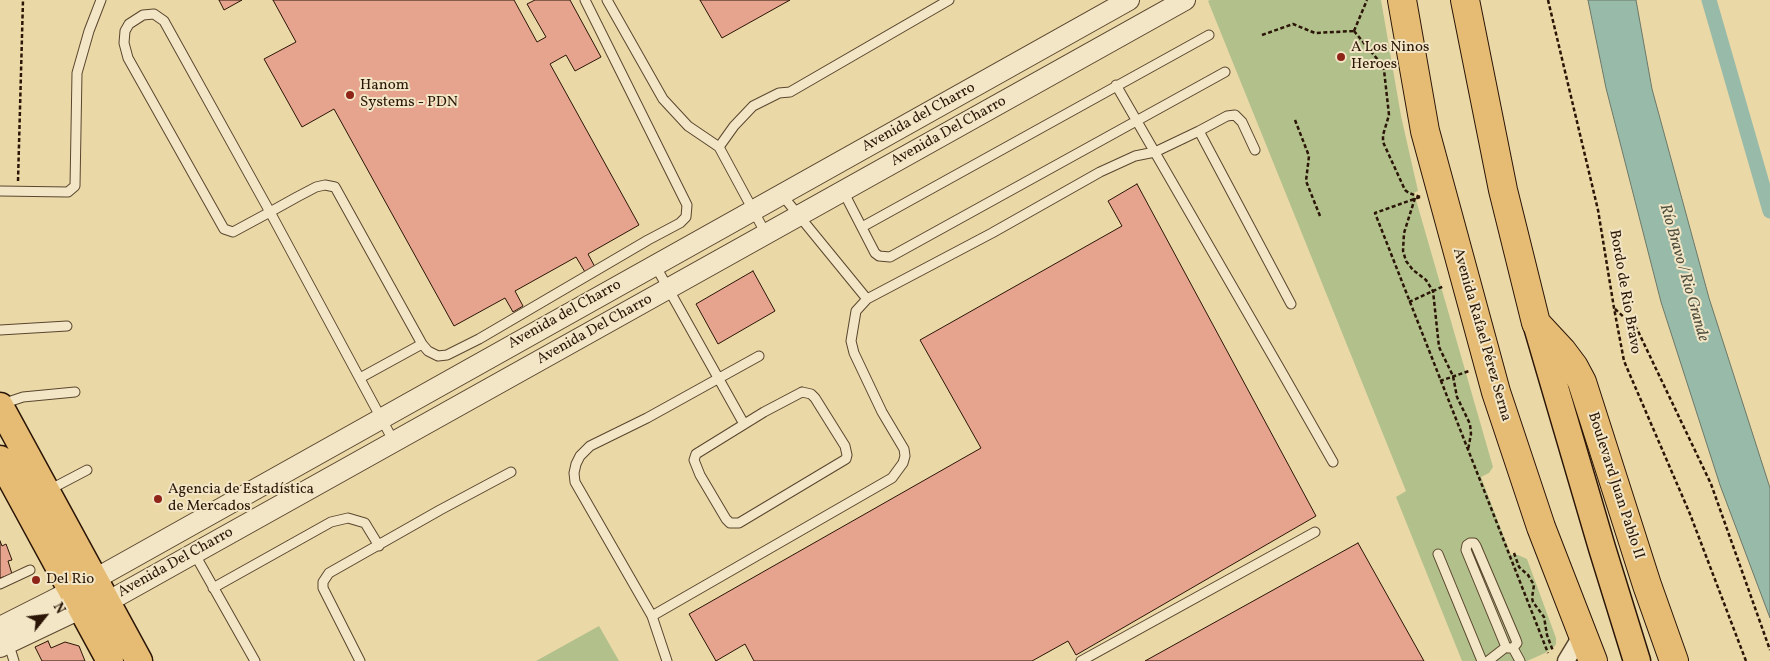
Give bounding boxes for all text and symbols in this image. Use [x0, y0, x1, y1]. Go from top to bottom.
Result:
place label: A Los Ninos Heroes [1351, 39, 1429, 74]
marker: A Los Ninos Heroes [1335, 51, 1347, 63]
place label: Hanom Systems - PDN [360, 77, 458, 112]
street label: Avenida del Charro [859, 79, 979, 157]
marker: Hanom Systems - PDN [344, 89, 356, 101]
street label: Avenida Del Charro [888, 93, 1010, 171]
water label: Río Bravo / Rio Grande [1654, 202, 1712, 344]
street label: Bordo de Rio Bravo [1604, 229, 1644, 355]
street label: Avenida Rafael Pérez Serna [1448, 246, 1514, 424]
street label: Avenida del Charro [505, 276, 625, 354]
street label: Avenida Del Charro [534, 291, 656, 369]
street label: Boulevard Juan Pablo II [1583, 410, 1647, 562]
place label: Agencia de Estadística de Mercados [168, 481, 314, 516]
marker: Agencia de Estadística de Mercados [152, 493, 164, 505]
street label: Avenida Del Charro [115, 524, 237, 602]
place label: Del Rio [46, 571, 94, 589]
marker: Del Rio [30, 574, 42, 586]
north arrow [20, 591, 70, 641]
text: N [48, 599, 69, 618]

